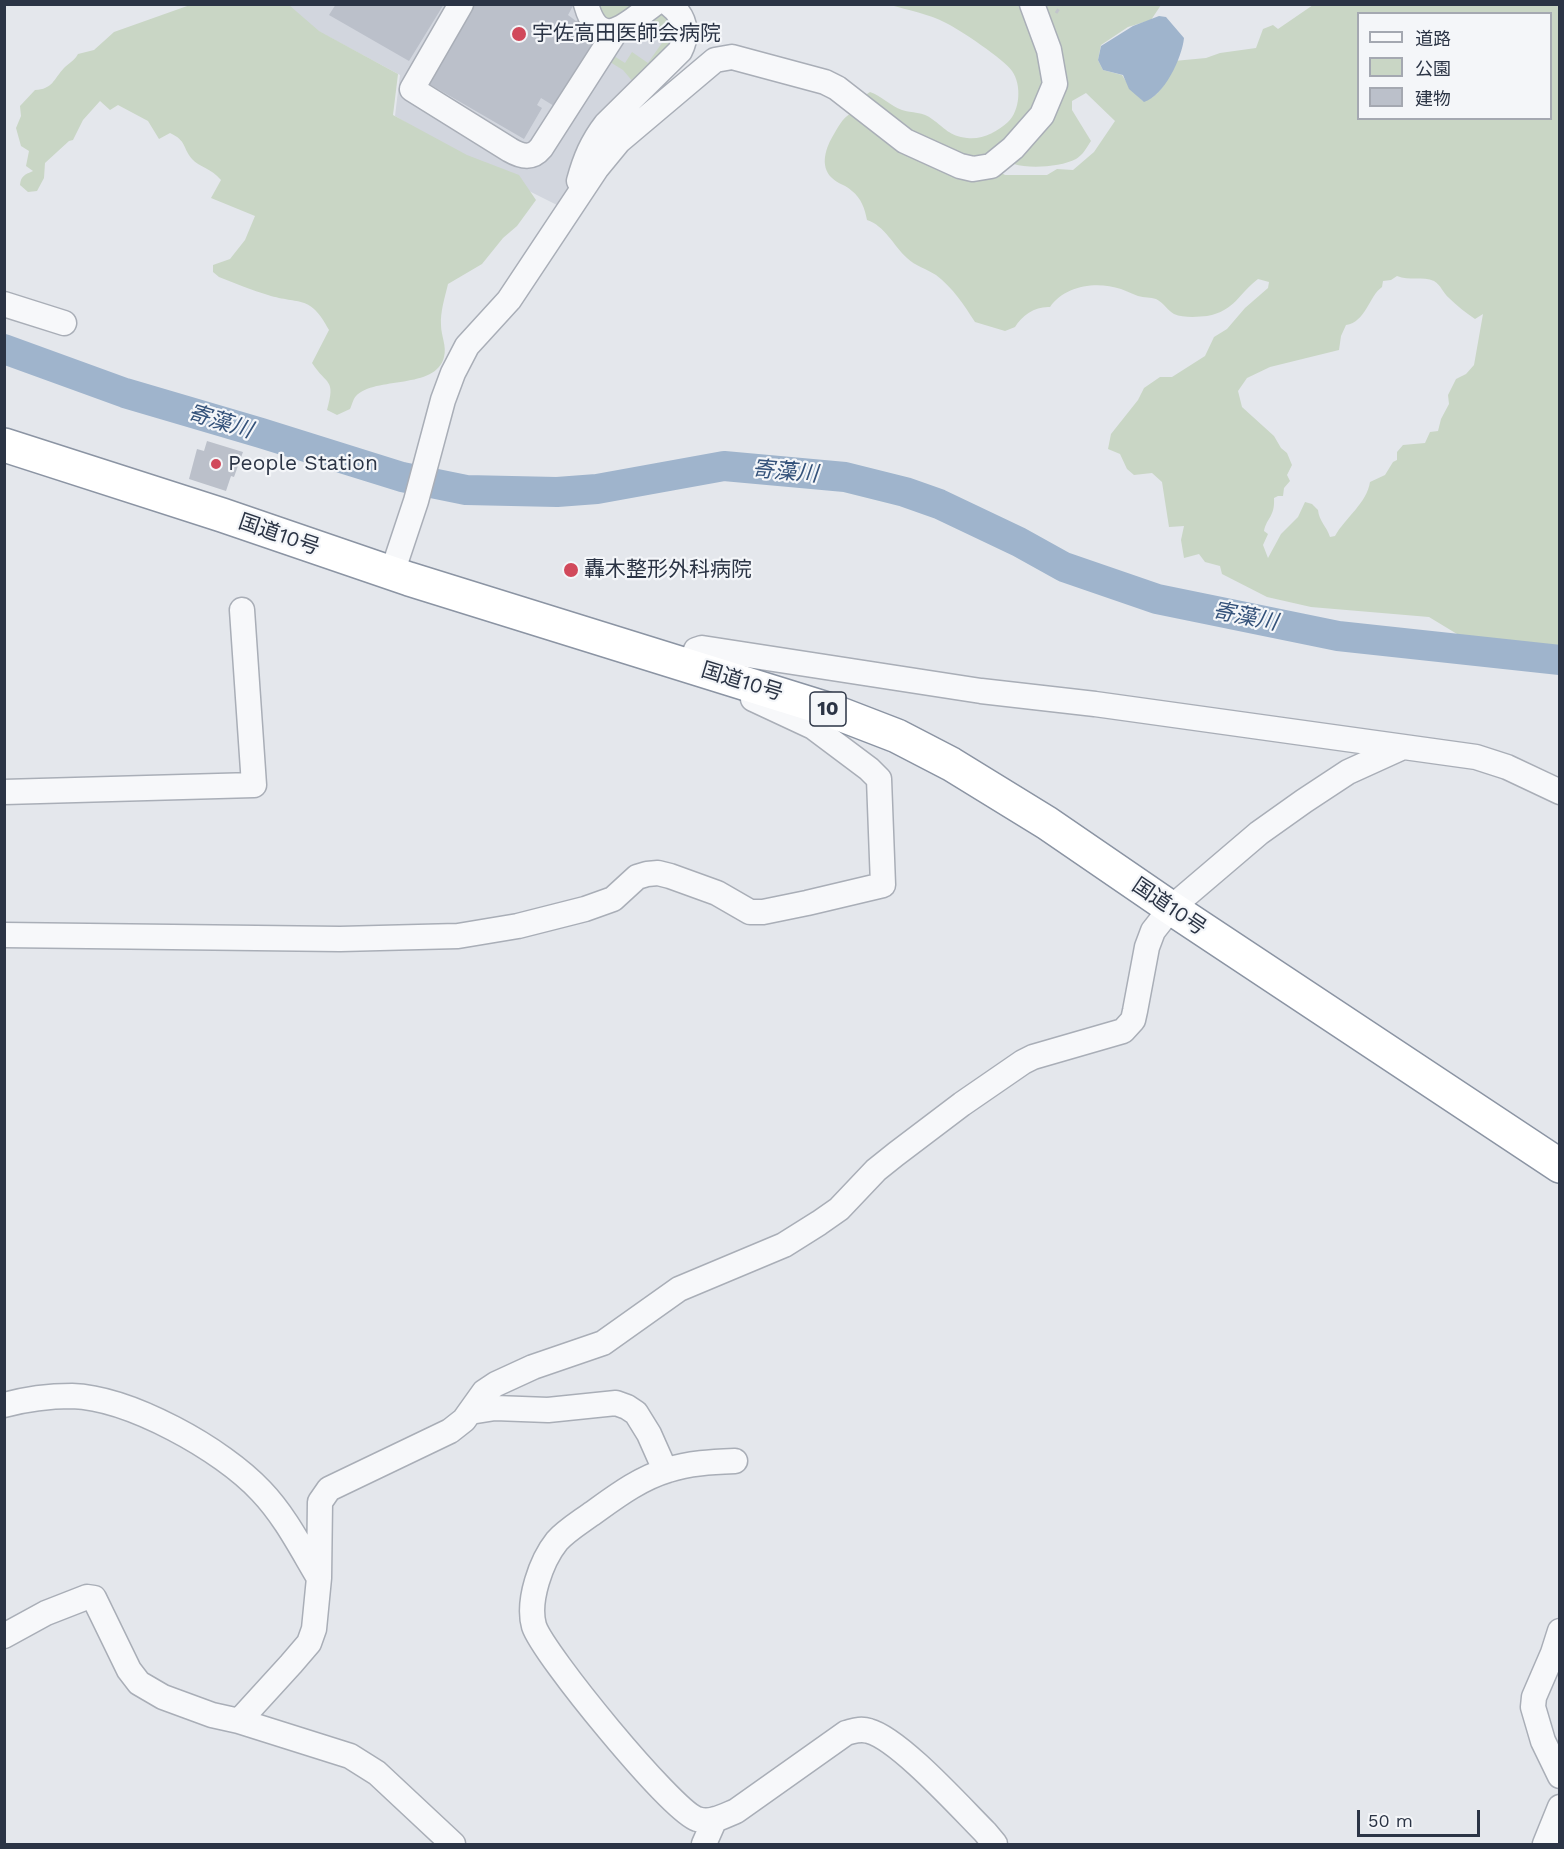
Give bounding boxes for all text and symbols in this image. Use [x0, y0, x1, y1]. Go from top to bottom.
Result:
legend [1357, 12, 1552, 120]
place label: 宇佐高田医師会病院 [532, 21, 721, 47]
marker: 宇佐高田医師会病院 [510, 25, 528, 43]
text: 道路 [1415, 28, 1451, 49]
text: 公園 [1415, 58, 1451, 79]
text: 建物 [1415, 88, 1451, 109]
water label: 寄藻川 [185, 400, 255, 444]
place label: People Station [228, 451, 378, 477]
water label: 寄藻川 [751, 456, 819, 488]
marker: People Station [209, 457, 223, 471]
street label: 国道10号 [235, 509, 323, 561]
place label: 轟木整形外科病院 [584, 557, 752, 583]
marker: 轟木整形外科病院 [562, 561, 580, 579]
water label: 寄藻川 [1210, 598, 1280, 636]
street label: 国道10号 [698, 658, 786, 706]
road number: 10 [810, 692, 846, 726]
street label: 国道10号 [1127, 873, 1211, 941]
scale bar [1360, 1798, 1483, 1836]
text: 50 m [1368, 1810, 1413, 1831]

